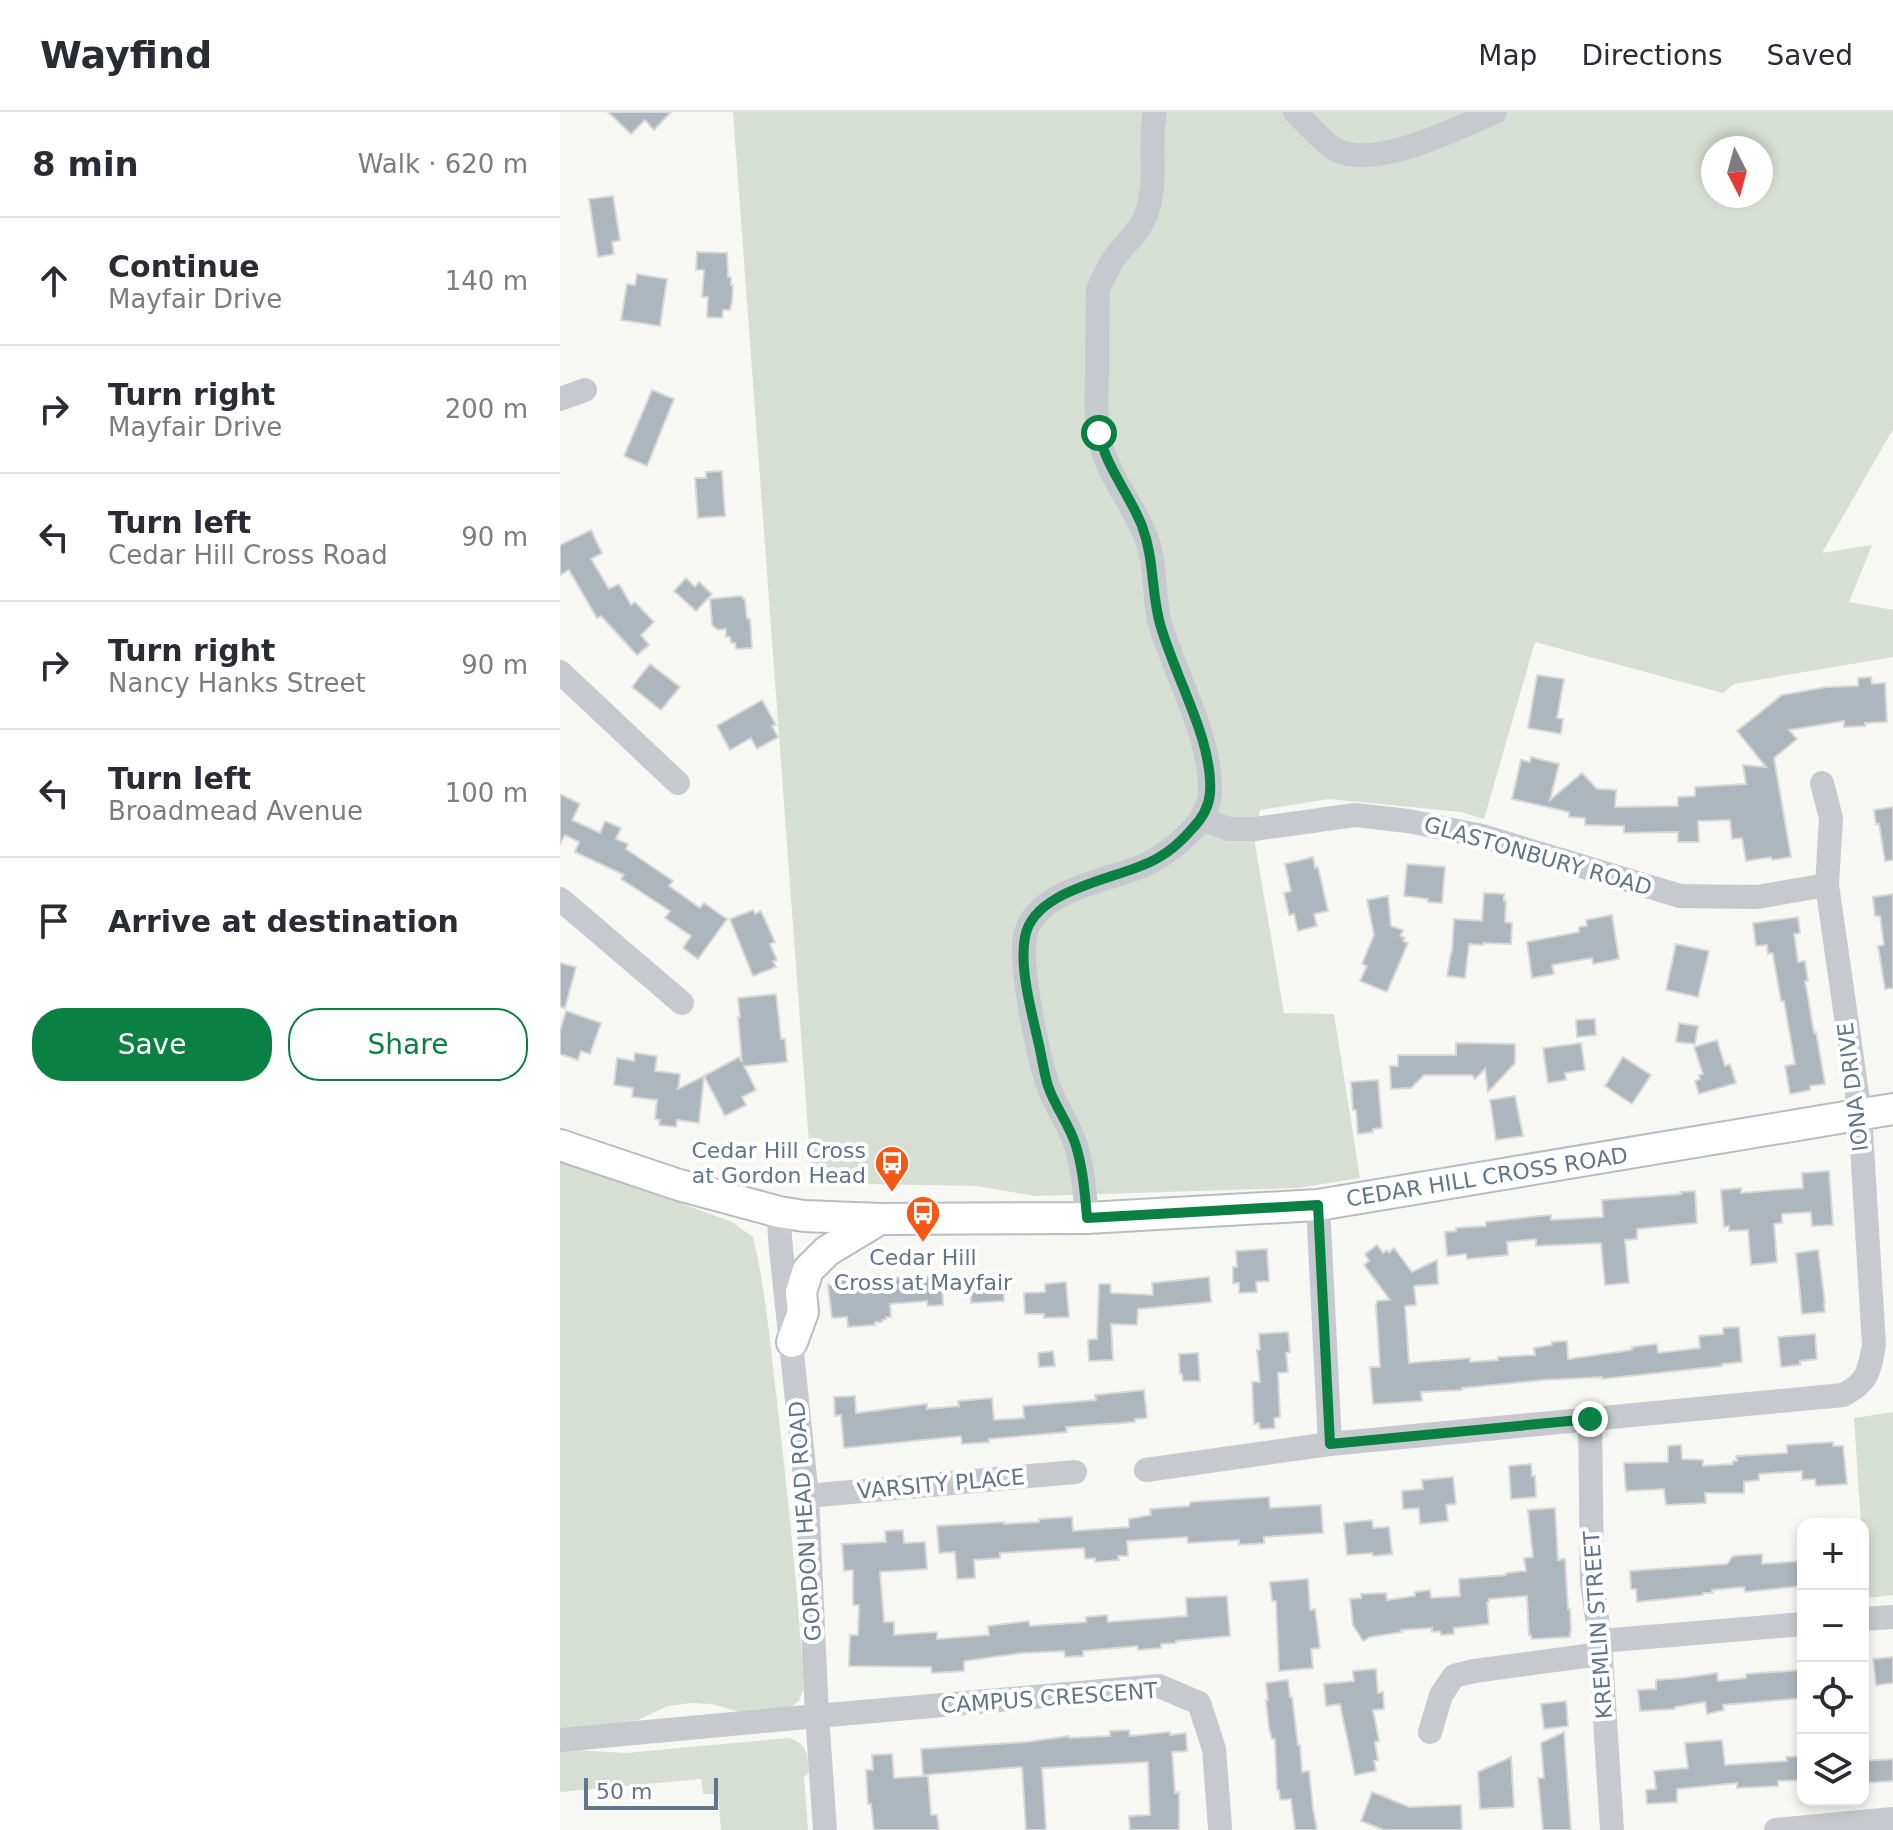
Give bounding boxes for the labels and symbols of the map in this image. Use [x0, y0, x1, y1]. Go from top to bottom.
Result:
north arrow [1701, 136, 1773, 208]
route start [1081, 415, 1117, 451]
street label: GLASTONBURY ROAD [1421, 811, 1655, 901]
street label: IONA DRIVE [1833, 1021, 1873, 1153]
place label: Cedar Hill Cross at Gordon Head [691, 1138, 866, 1188]
street label: CEDAR HILL CROSS ROAD [1344, 1142, 1630, 1212]
bus stop icon: Cedar Hill Cross at Gordon Head [873, 1144, 911, 1194]
bus stop icon: Cedar Hill Cross at Mayfair [904, 1194, 942, 1244]
place label: Cedar Hill Cross at Mayfair [834, 1245, 1013, 1295]
street label: GORDON HEAD ROAD [784, 1400, 826, 1642]
route end [1572, 1401, 1608, 1437]
street label: VARSITY PLACE [856, 1464, 1026, 1504]
street label: KREMLIN STREET [1579, 1529, 1617, 1720]
street label: CAMPUS CRESCENT [940, 1678, 1159, 1718]
scale bar [584, 1774, 718, 1810]

